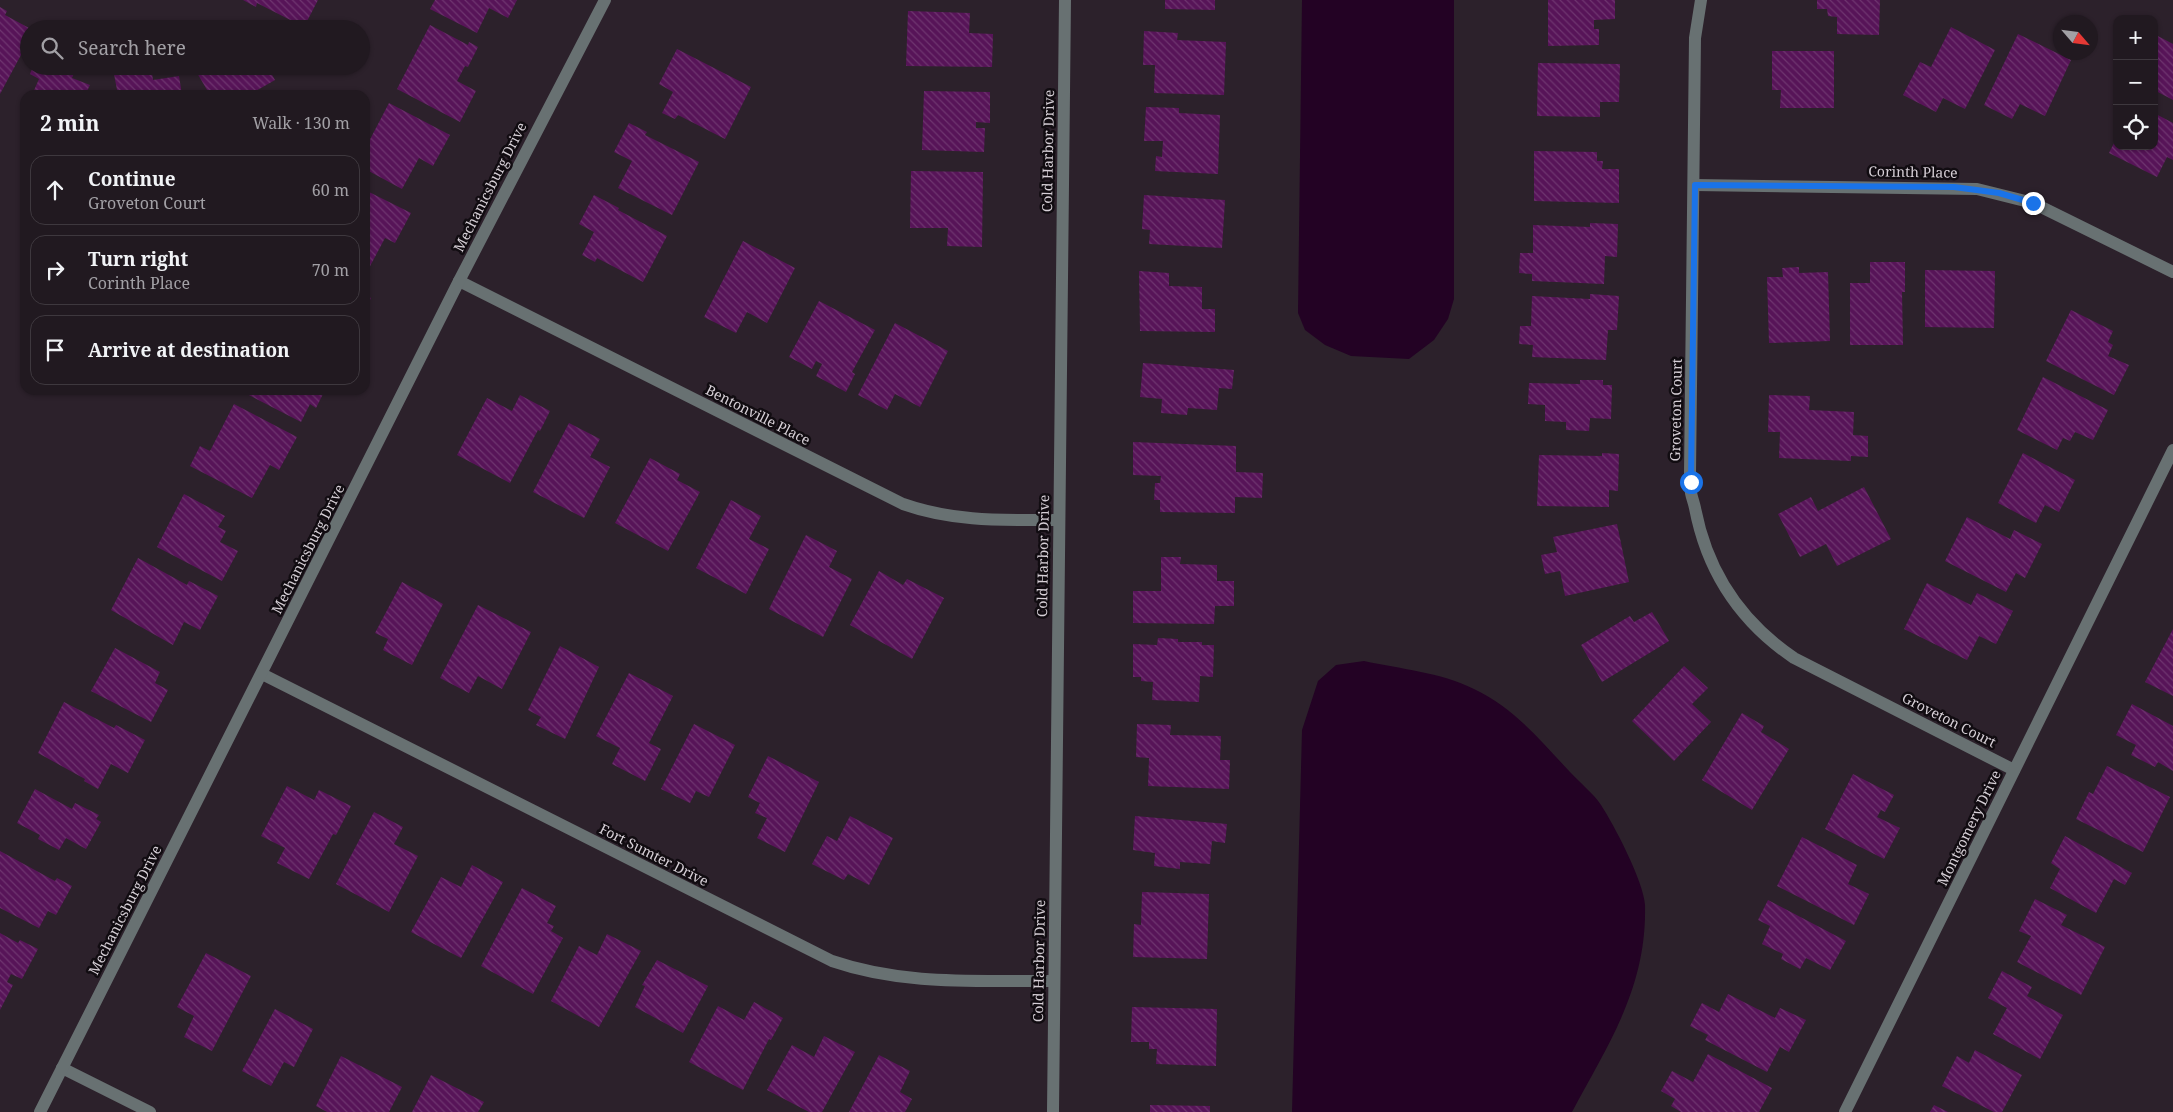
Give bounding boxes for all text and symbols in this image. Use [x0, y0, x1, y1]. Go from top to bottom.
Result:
north arrow [2053, 15, 2098, 60]
map controls [2113, 15, 2158, 150]
button: + [2113, 15, 2158, 60]
search box [20, 20, 370, 75]
icon: search [38, 34, 66, 62]
text: Search here [78, 35, 186, 61]
button: − [2113, 60, 2158, 105]
street label: Cold Harbor Drive [1037, 90, 1058, 212]
button: locate [2113, 105, 2158, 150]
text: 2 min [40, 109, 99, 137]
text: Walk · 130 m [253, 112, 350, 134]
street label: Mechanicsburg Drive [449, 119, 531, 255]
street label: Corinth Place [1868, 161, 1958, 182]
text: Continue [88, 166, 176, 192]
icon: ahead [41, 176, 69, 204]
text: 60 m [312, 179, 349, 201]
text: Groveton Court [88, 192, 206, 214]
route end [2022, 192, 2045, 215]
text: Turn right [88, 246, 188, 272]
icon: right [41, 256, 69, 284]
text: 70 m [312, 259, 349, 281]
text: Corinth Place [88, 272, 190, 294]
icon: arrive [41, 336, 69, 364]
text: Arrive at destination [88, 337, 290, 363]
street label: Groveton Court [1665, 358, 1686, 462]
street label: Bentonville Place [703, 380, 814, 449]
route start [1680, 471, 1703, 494]
street label: Mechanicsburg Drive [267, 481, 349, 617]
street label: Cold Harbor Drive [1032, 495, 1053, 617]
street label: Groveton Court [1899, 688, 1999, 751]
street label: Montgomery Drive [1932, 767, 2005, 889]
street label: Fort Sumter Drive [596, 819, 712, 890]
street label: Mechanicsburg Drive [84, 842, 166, 978]
street label: Cold Harbor Drive [1028, 900, 1049, 1022]

